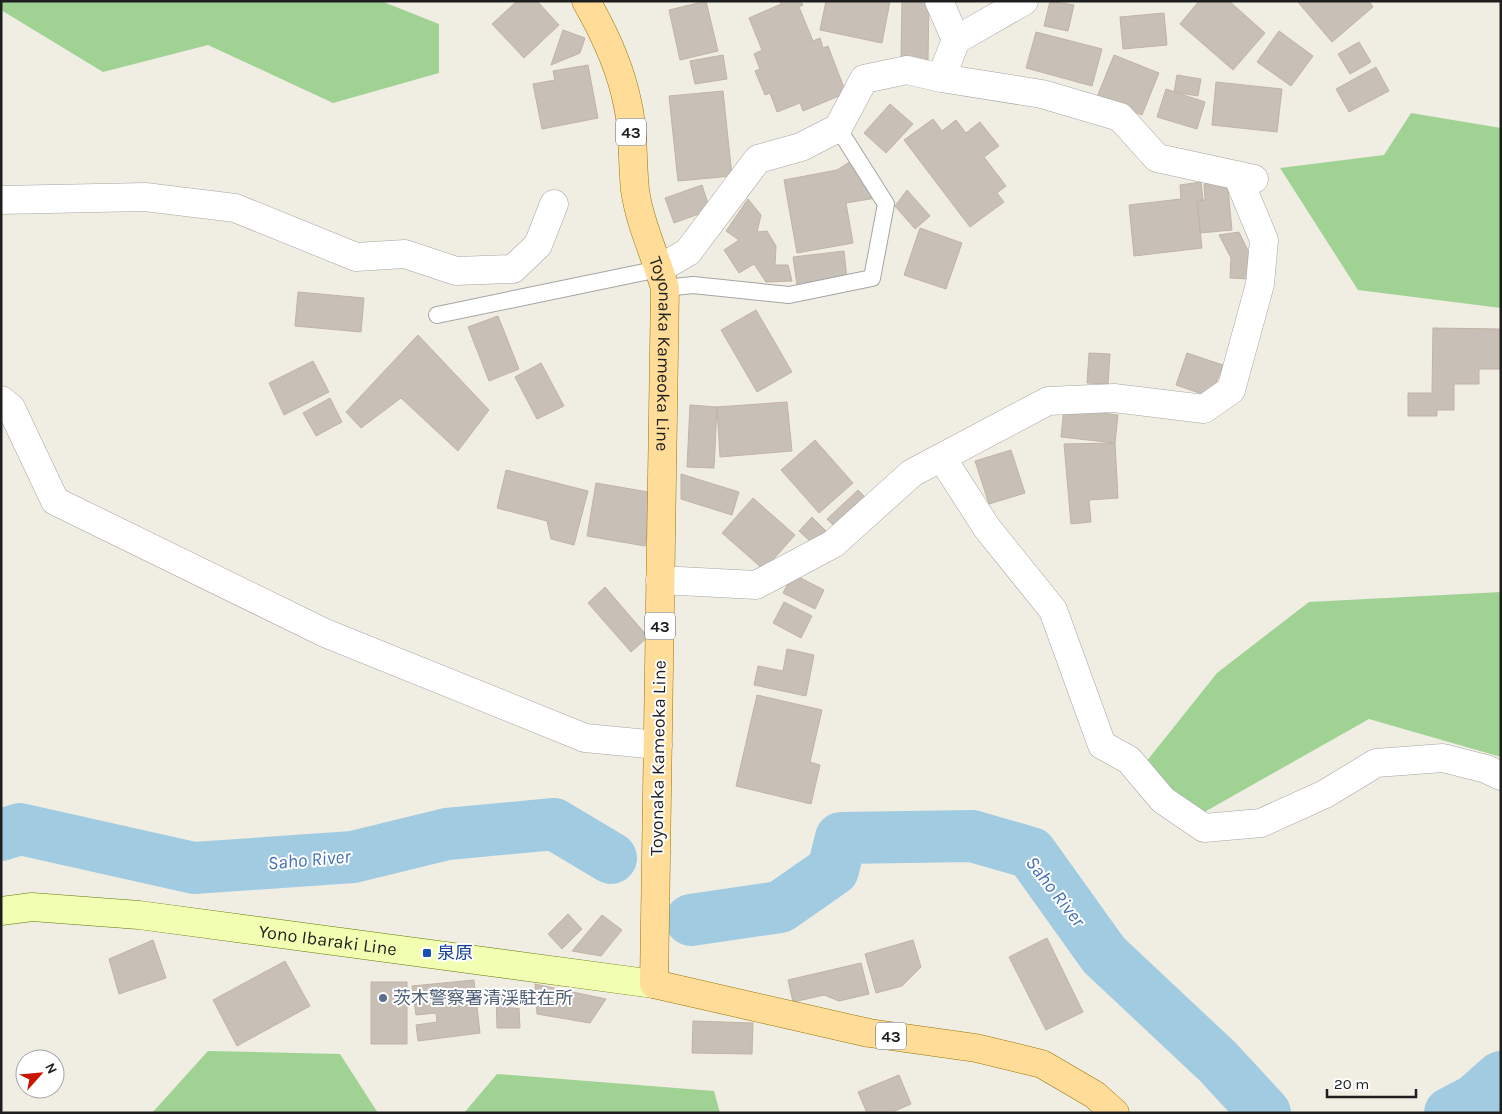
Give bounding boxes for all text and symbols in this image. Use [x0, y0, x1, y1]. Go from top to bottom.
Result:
road number: 43 [616, 118, 646, 146]
street label: Toyonaka Kameoka Line [644, 253, 676, 451]
road number: 43 [645, 612, 675, 640]
street label: Toyonaka Kameoka Line [645, 660, 671, 856]
water label: Saho River [267, 845, 353, 875]
water label: Saho River [1021, 852, 1090, 932]
street label: Yono Ibaraki Line [257, 920, 398, 960]
place label: 泉原 [437, 942, 473, 964]
marker: 泉原 [421, 947, 433, 959]
place label: 茨木警察署清渓駐在所 [393, 987, 573, 1009]
marker: 茨木警察署清渓駐在所 [377, 992, 389, 1004]
road number: 43 [876, 1022, 906, 1050]
north arrow [15, 1049, 65, 1099]
text: N [41, 1060, 61, 1077]
scale bar [1327, 1066, 1416, 1098]
text: 20 m [1334, 1075, 1369, 1093]

